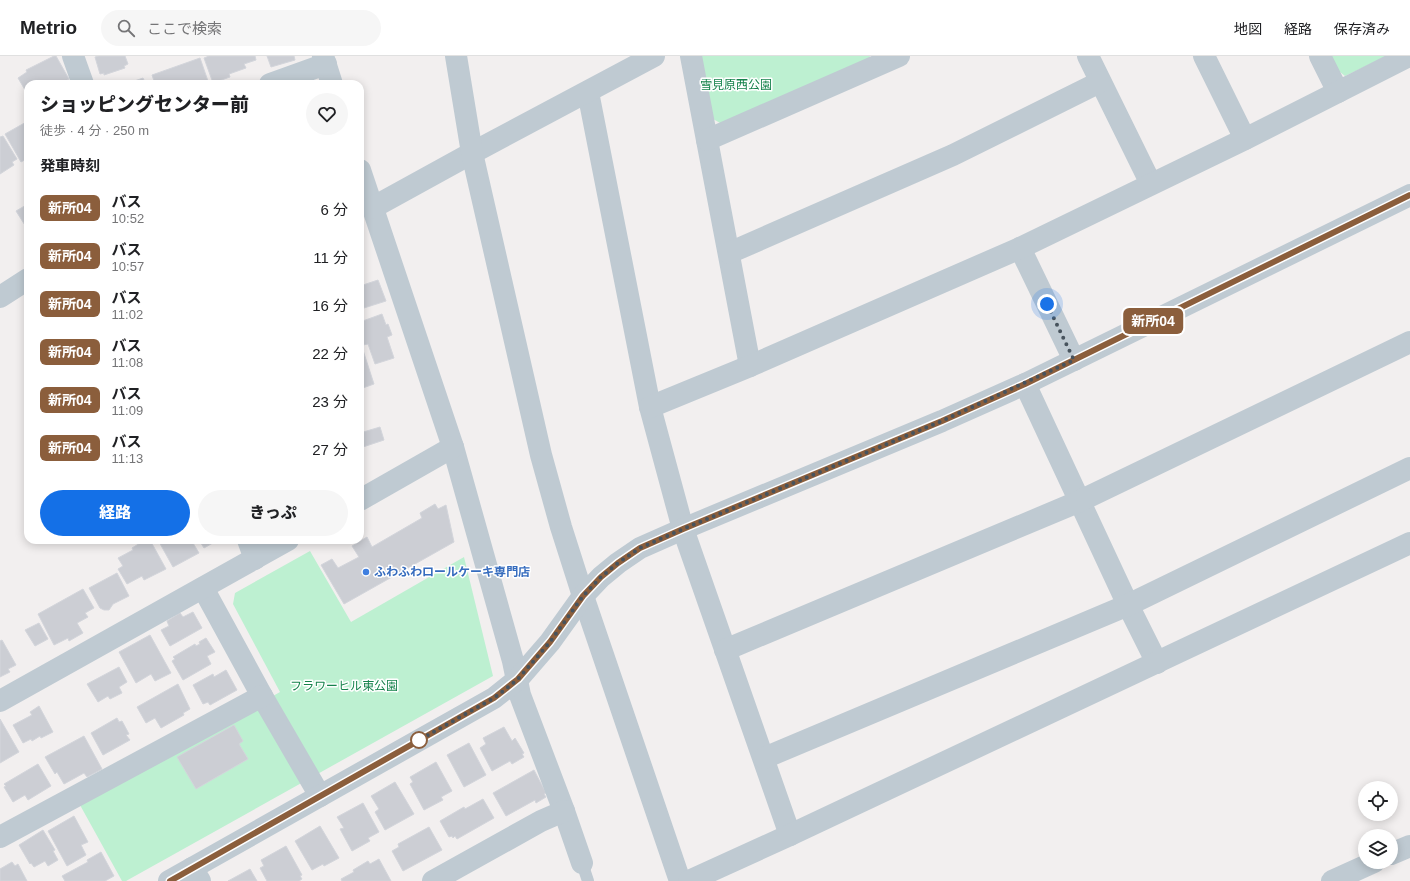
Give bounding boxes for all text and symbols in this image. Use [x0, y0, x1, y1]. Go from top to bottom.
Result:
search box [101, 10, 381, 46]
text: Metrio [20, 17, 77, 38]
icon: search [115, 17, 137, 39]
text: ここで検索 [147, 20, 222, 37]
text: 地図 [1234, 21, 1262, 37]
text: 経路 [1284, 21, 1312, 37]
text: 保存済み [1334, 21, 1390, 37]
park label: 雪見原西公園 [700, 78, 772, 92]
button: heart [306, 93, 348, 135]
text: ショッピングセンター前 [40, 94, 249, 115]
text: 徒歩 · 4 分 · 250 m [40, 123, 149, 138]
text: 発車時刻 [40, 157, 100, 174]
text: バス [112, 193, 142, 210]
text: 新所04 [48, 200, 92, 216]
text: 6 分 [320, 201, 348, 218]
text: 10:52 [112, 211, 144, 226]
text: バス [112, 241, 142, 258]
text: 新所04 [48, 248, 92, 264]
text: 11 分 [313, 249, 348, 266]
text: 10:57 [112, 259, 144, 274]
text: バス [112, 289, 142, 306]
your location [1037, 294, 1057, 314]
text: 新所04 [48, 296, 92, 312]
text: 16 分 [312, 297, 348, 314]
text: 11:02 [112, 307, 143, 322]
line badge: 新所04 [1125, 308, 1181, 334]
text: 新所04 [1131, 313, 1175, 329]
text: バス [112, 337, 142, 354]
text: 新所04 [48, 344, 92, 360]
text: 22 分 [312, 345, 348, 362]
text: 11:08 [112, 355, 143, 370]
text: バス [112, 385, 142, 402]
text: 新所04 [48, 392, 92, 408]
text: 23 分 [312, 393, 348, 410]
text: 11:09 [112, 403, 143, 418]
text: バス [112, 433, 142, 450]
text: 新所04 [48, 440, 92, 456]
text: 27 分 [312, 441, 348, 458]
text: 11:13 [112, 451, 143, 466]
button: 経路 [40, 490, 190, 536]
button: きっぷ [198, 490, 348, 536]
place label: ふわふわロールケーキ専門店 [374, 565, 530, 579]
marker: ふわふわロールケーキ専門店 [361, 567, 371, 577]
park label: フラワーヒル東公園 [290, 679, 398, 693]
unlabelled marker [410, 731, 428, 749]
map controls [1358, 781, 1398, 869]
button: locate [1358, 781, 1398, 821]
button: layers [1358, 829, 1398, 869]

